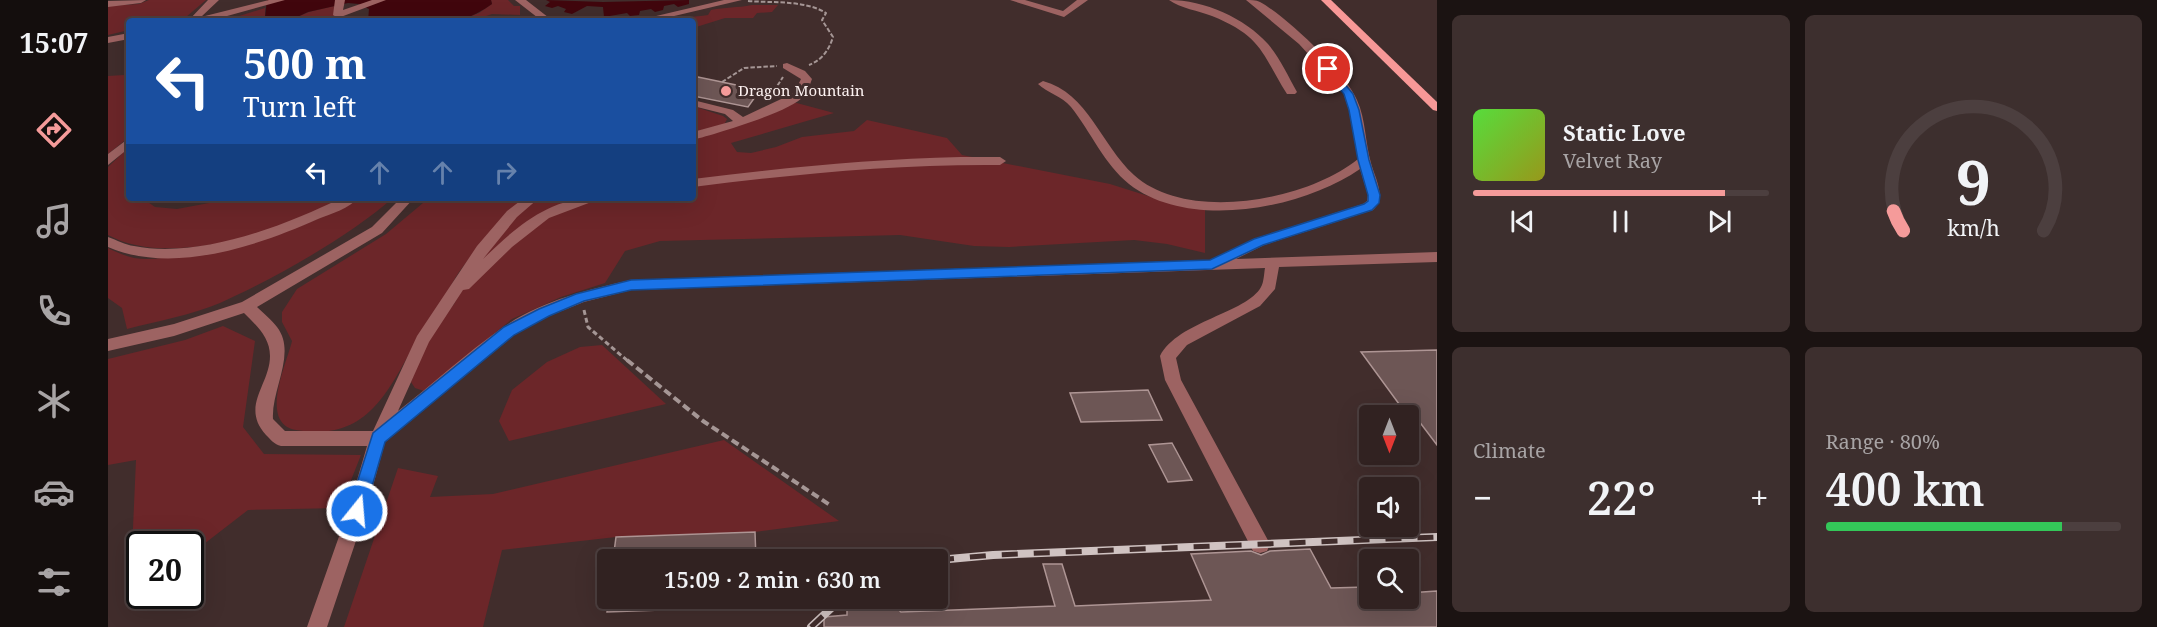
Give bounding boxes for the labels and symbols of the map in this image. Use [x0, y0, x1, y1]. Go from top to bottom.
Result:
pin [1302, 43, 1353, 94]
place label: Dragon Mountain [738, 80, 865, 100]
marker: Dragon Mountain [719, 84, 733, 98]
north arrow [1359, 405, 1419, 465]
position arrow [325, 479, 389, 543]
speed limit sign: 20 [126, 531, 204, 609]

